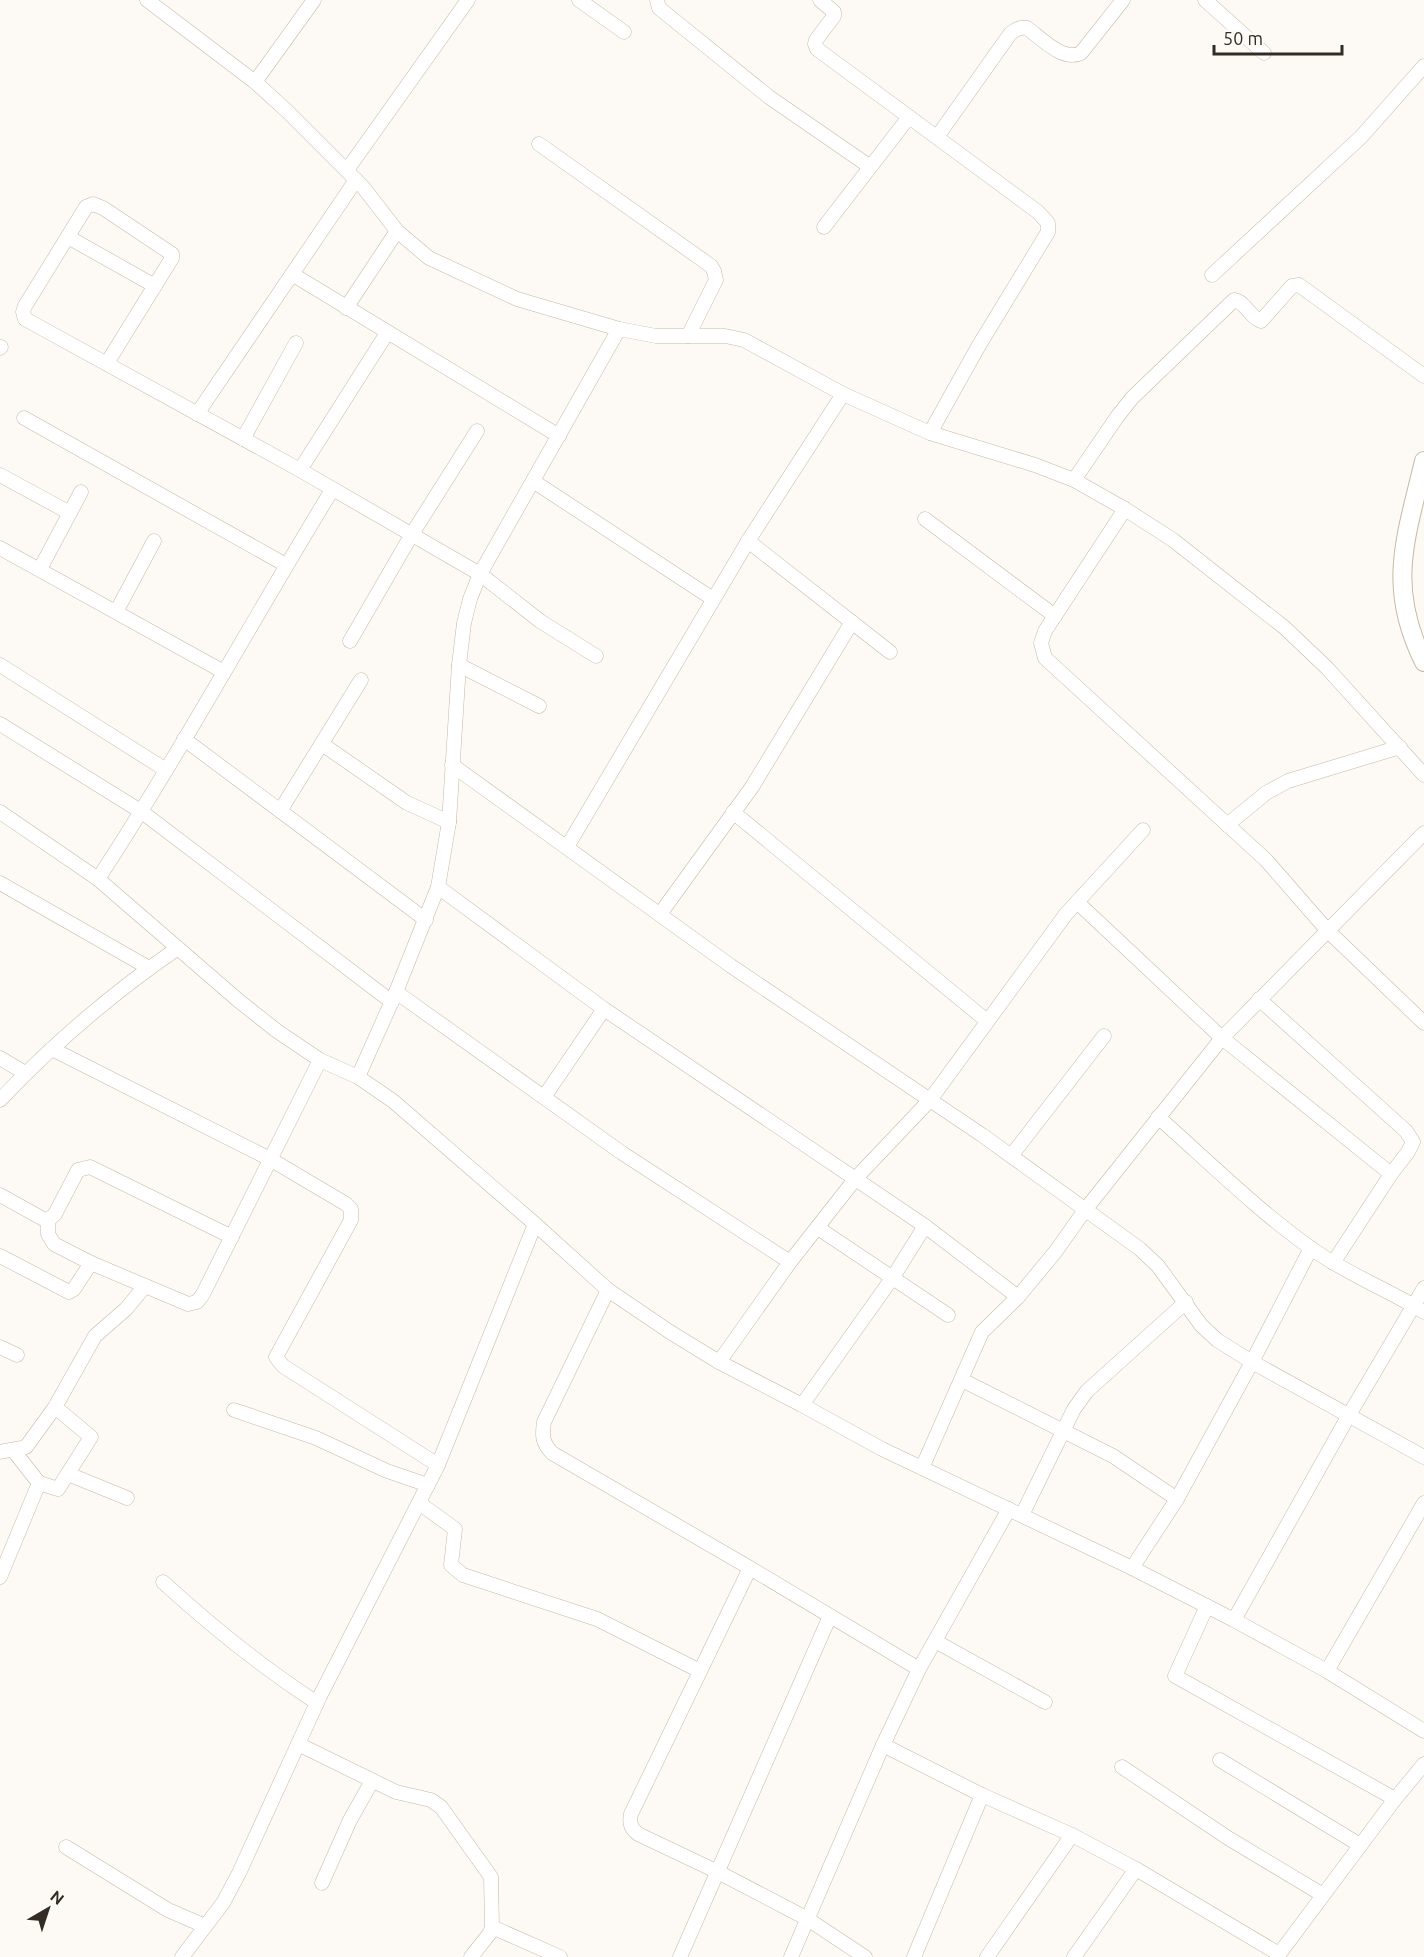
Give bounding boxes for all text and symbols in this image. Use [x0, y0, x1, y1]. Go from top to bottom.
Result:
scale bar [1214, 18, 1342, 56]
text: 50 m [1223, 28, 1263, 48]
north arrow [18, 1879, 78, 1939]
text: N [47, 1887, 68, 1908]

